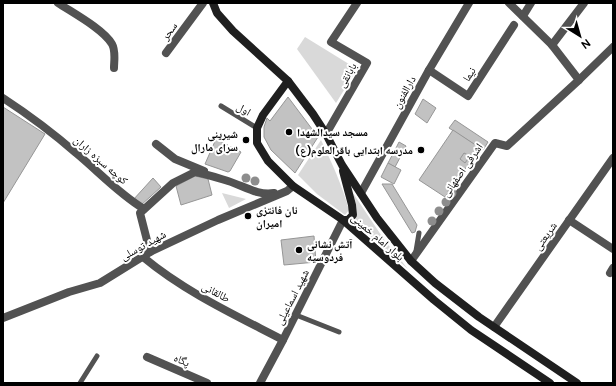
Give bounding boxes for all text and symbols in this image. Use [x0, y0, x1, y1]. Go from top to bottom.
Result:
north arrow [560, 16, 600, 56]
street label: سحر [157, 19, 180, 44]
text: N [579, 36, 593, 52]
street label: بابانقی [334, 60, 360, 90]
street label: نیما [459, 64, 479, 84]
street label: دارالفنون [389, 73, 419, 111]
street label: اول [234, 99, 254, 119]
place label: مسجد سیدالشهدا [297, 125, 368, 139]
place label: شیرینی سرای مارال [191, 127, 238, 155]
marker: مسجد سیدالشهدا [284, 127, 294, 137]
street label: کوچه سبزه زاران [71, 133, 131, 188]
marker: شیرینی سرای مارال [241, 135, 251, 145]
street label: اشرفی اصفهانی [438, 140, 486, 200]
place label: مدرسه ابتدایی باقرالعلوم(ع) [296, 143, 413, 158]
marker: مدرسه ابتدایی باقرالعلوم(ع) [416, 145, 426, 155]
place label: نان فانتزی امیران [256, 203, 298, 231]
street label: بلوار امام خمینی [349, 210, 407, 264]
marker: نان فانتزی امیران [243, 211, 253, 221]
street label: شریعتی [530, 219, 560, 253]
street label: شهید توسلی [118, 227, 168, 263]
place label: آتش نشانی فردوسیه [307, 237, 352, 264]
marker: آتش نشانی فردوسیه [294, 245, 304, 255]
street label: شهید اسماعیلی [272, 267, 312, 327]
street label: طالقانی [199, 279, 233, 305]
street label: پگاه [172, 350, 192, 370]

